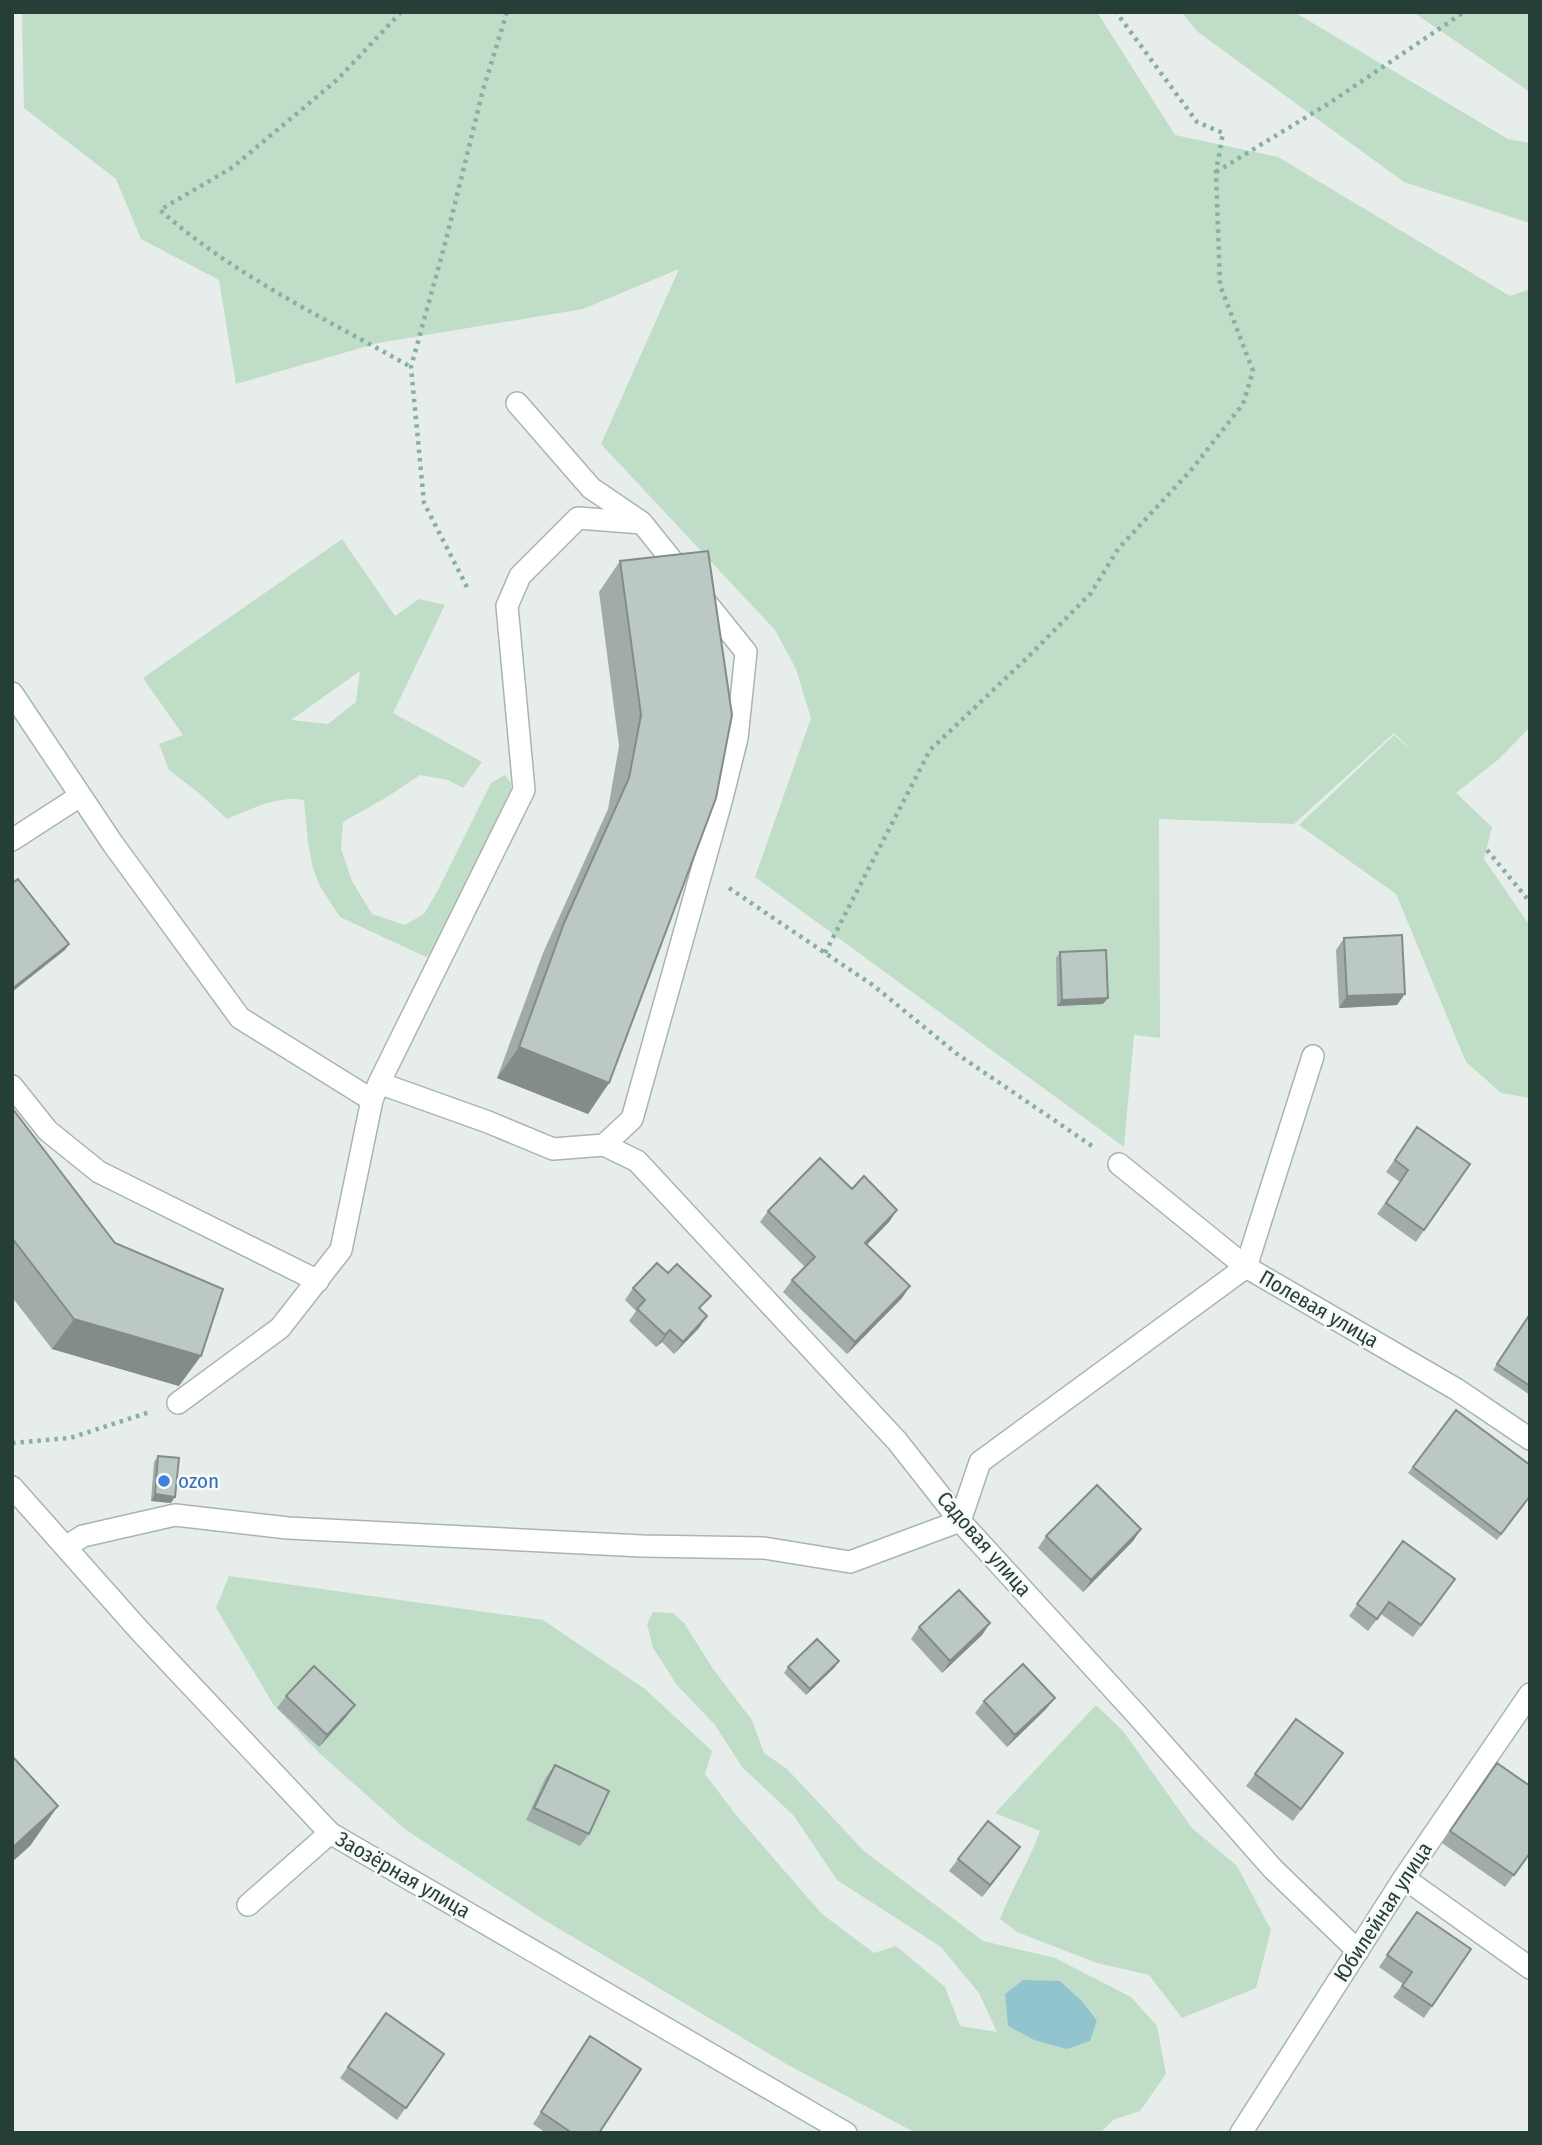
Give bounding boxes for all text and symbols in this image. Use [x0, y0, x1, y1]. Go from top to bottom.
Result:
street label: Полевая улица [1255, 1264, 1383, 1354]
place label: ozon [178, 1468, 219, 1494]
marker: ozon [156, 1473, 172, 1489]
street label: Садовая улица [931, 1486, 1037, 1602]
street label: Заозёрная улица [331, 1826, 475, 1924]
street label: Юбилейная улица [1328, 1837, 1438, 1987]

